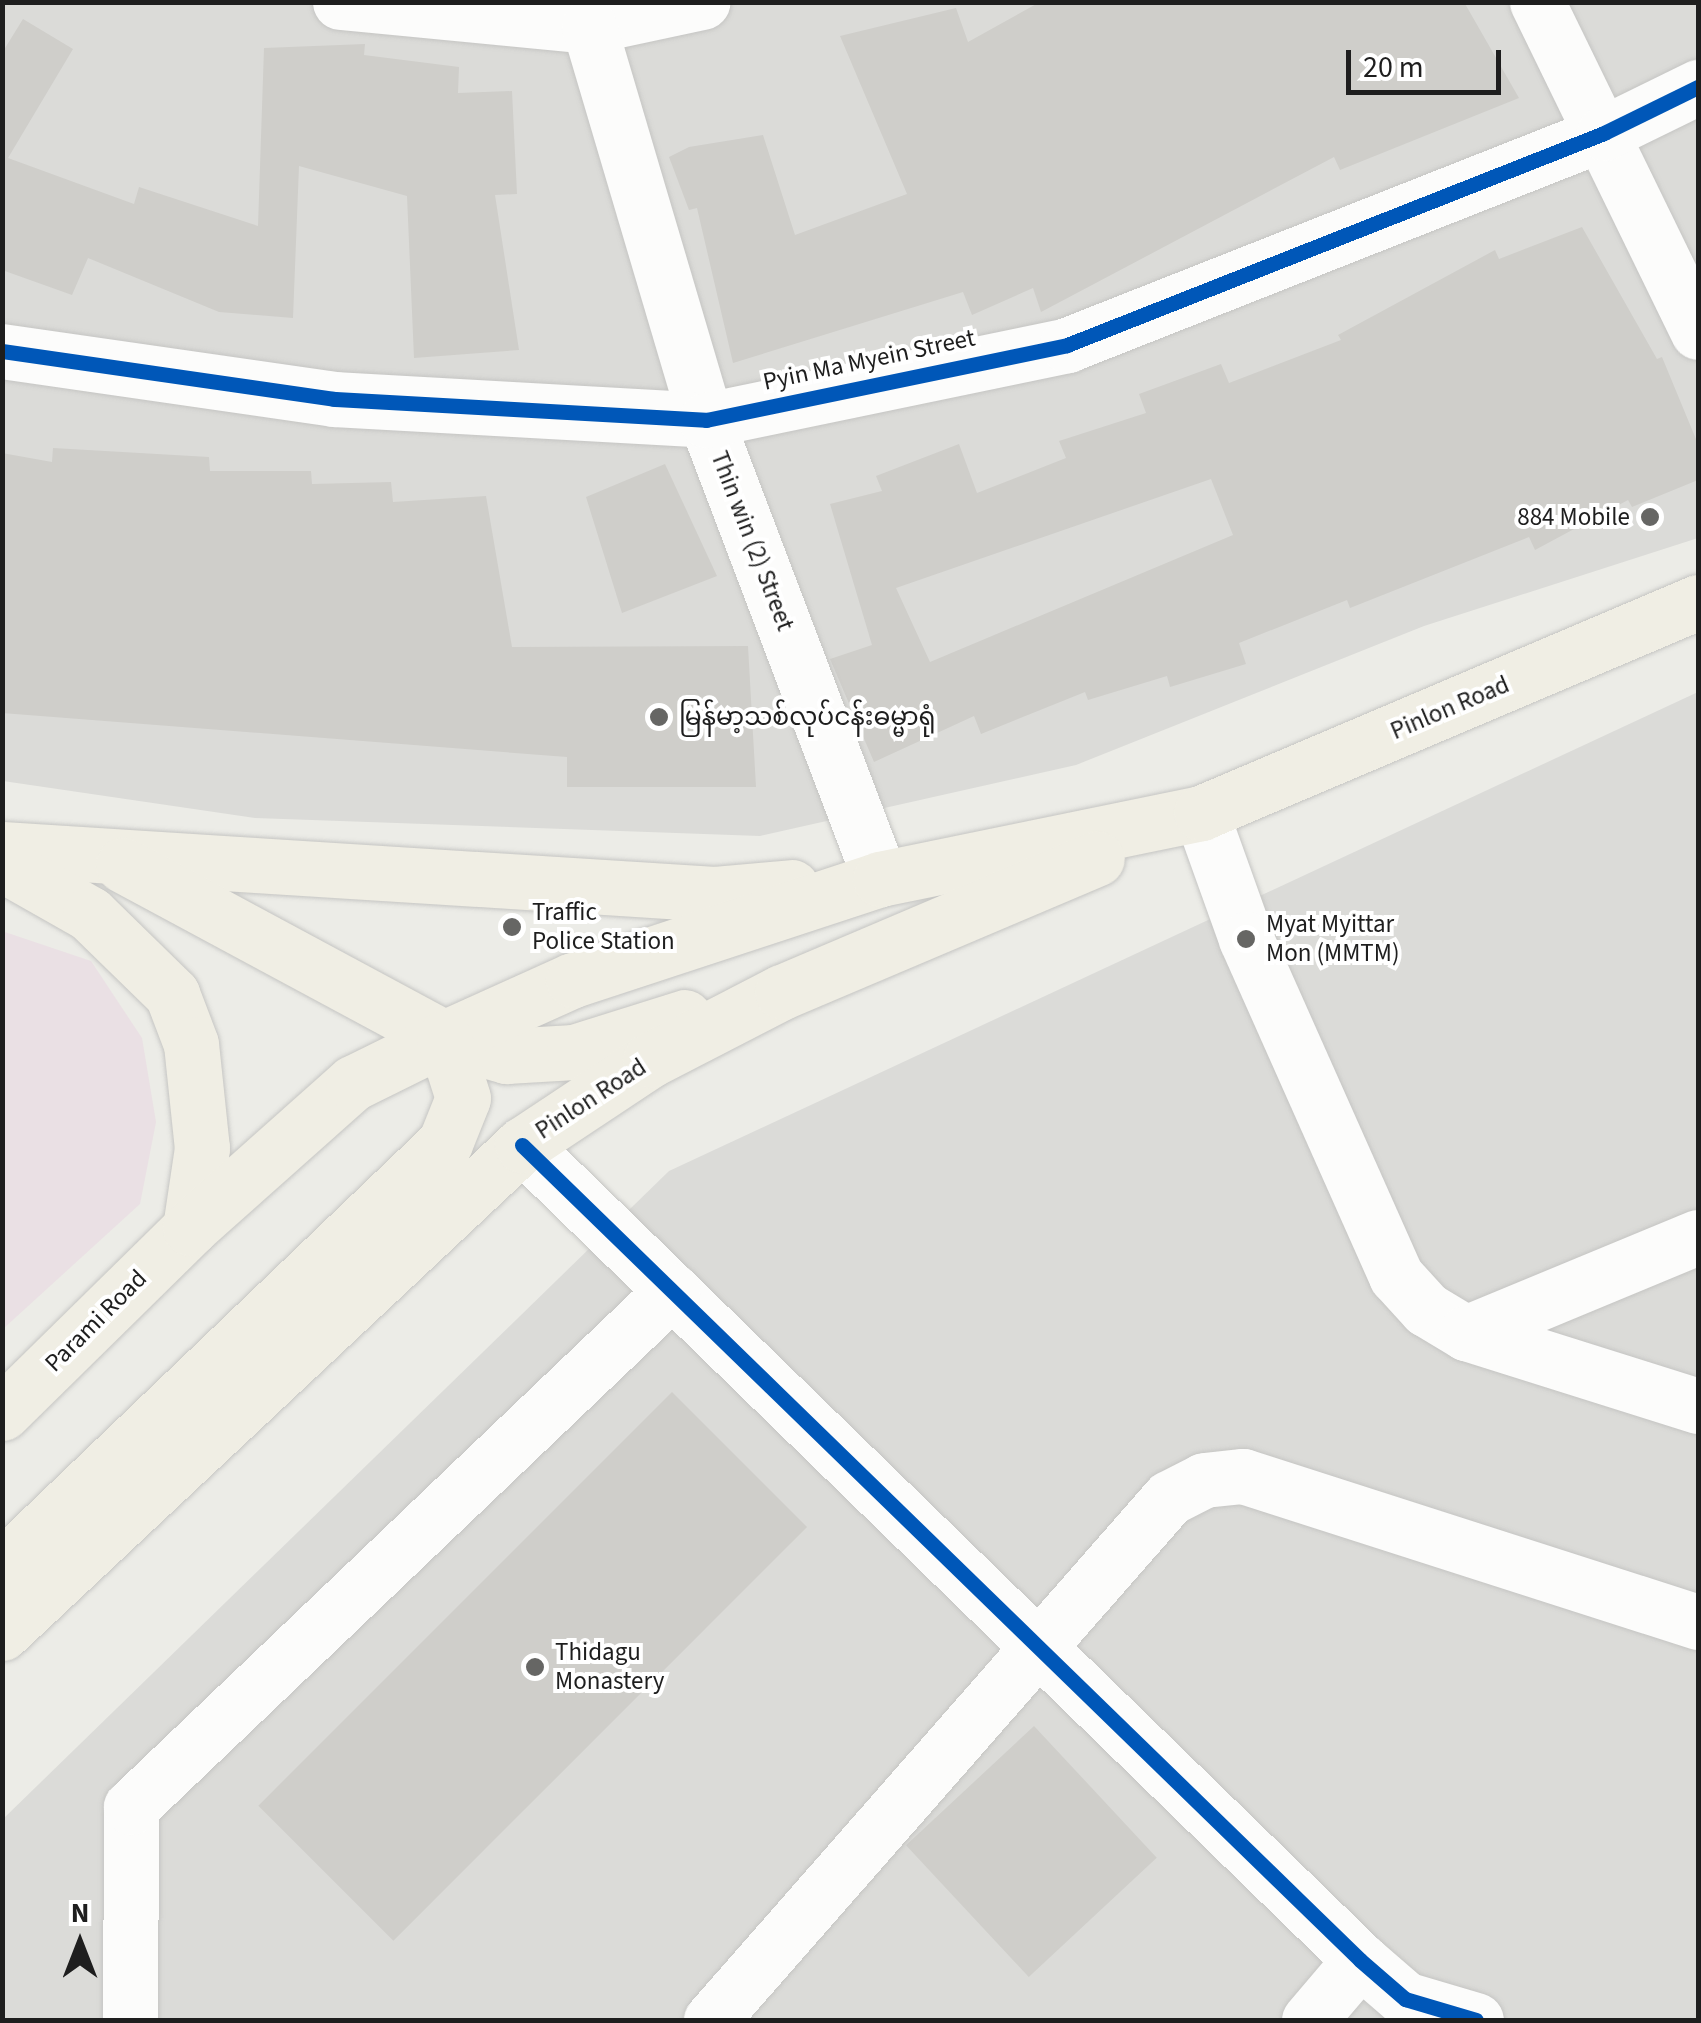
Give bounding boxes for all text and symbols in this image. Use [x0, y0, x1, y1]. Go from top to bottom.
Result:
scale bar [1351, 30, 1506, 92]
text: 20 m [1363, 46, 1424, 89]
street label: Pyin Ma Myein Street [760, 323, 978, 397]
street label: Thin win (2) Street [704, 447, 800, 635]
place label: 884 Mobile [1517, 502, 1630, 532]
marker: 884 Mobile [1639, 506, 1661, 528]
street label: Pinlon Road [1386, 670, 1514, 746]
place label: မြန်မာ့သစ်လုပ်ငန်းဓမ္မာရုံ [679, 702, 935, 732]
marker: မြန်မာ့သစ်လုပ်ငန်းဓမ္မာရုံ [648, 706, 670, 728]
place label: Traffic Police Station [532, 898, 675, 957]
place label: Myat Myittar Mon (MMTM) [1266, 910, 1399, 969]
marker: Traffic Police Station [501, 916, 523, 938]
marker: Myat Myittar Mon (MMTM) [1235, 928, 1257, 950]
street label: Pinlon Road [530, 1052, 652, 1146]
street label: Parami Road [39, 1264, 153, 1378]
place label: Thidagu Monastery [555, 1638, 664, 1697]
marker: Thidagu Monastery [524, 1656, 546, 1678]
north arrow [30, 1893, 130, 1993]
text: N [71, 1893, 89, 1933]

